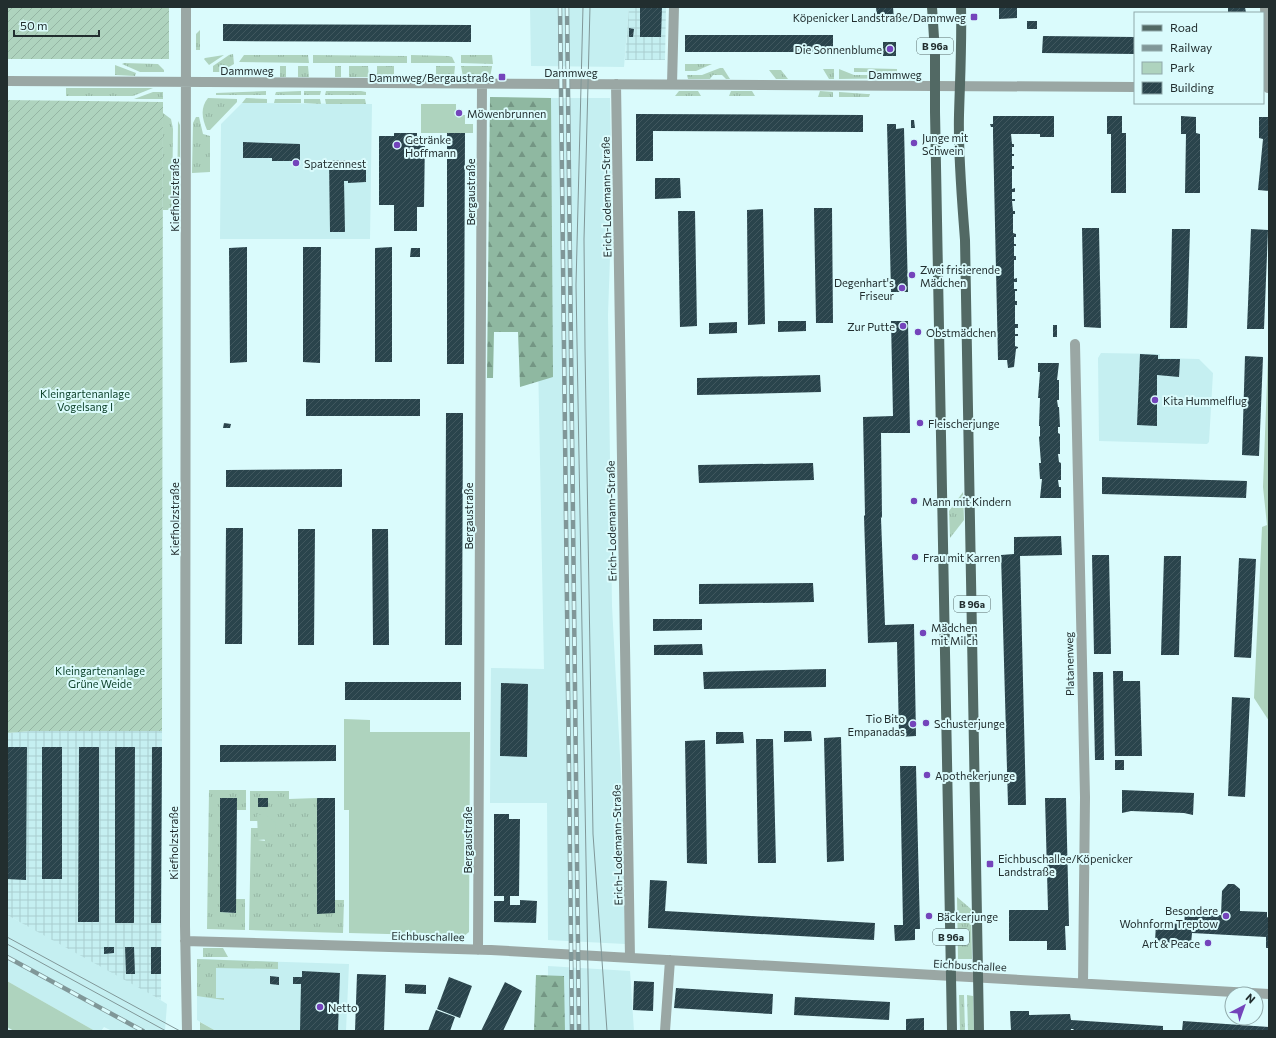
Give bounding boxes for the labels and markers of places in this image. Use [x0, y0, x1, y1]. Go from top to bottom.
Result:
place label: Köpenicker Landstraße/Dammweg [793, 11, 966, 24]
marker: Köpenicker Landstraße/Dammweg [969, 12, 979, 22]
place label: Die Sonnenblume [795, 43, 882, 56]
marker: Die Sonnenblume [885, 44, 895, 54]
place label: Dammweg/Bergaustraße [369, 71, 494, 84]
marker: Dammweg/Bergaustraße [497, 72, 507, 82]
place label: Möwenbrunnen [467, 107, 546, 120]
marker: Möwenbrunnen [454, 108, 464, 118]
place label: Junge mit Schwein [922, 131, 969, 157]
place label: Getränke Hoffmann [405, 133, 456, 159]
marker: Junge mit Schwein [909, 138, 919, 148]
marker: Getränke Hoffmann [392, 140, 402, 150]
place label: Spatzennest [304, 157, 367, 170]
marker: Spatzennest [291, 158, 301, 168]
place label: Zwei frisierende Mädchen [920, 263, 1000, 289]
marker: Zwei frisierende Mädchen [907, 270, 917, 280]
place label: Degenhart's Friseur [834, 276, 895, 302]
marker: Degenhart's Friseur [897, 283, 907, 293]
place label: Zur Putte [847, 320, 895, 333]
marker: Zur Putte [898, 321, 908, 331]
place label: Obstmädchen [926, 326, 996, 339]
marker: Obstmädchen [913, 327, 923, 337]
place label: Kita Hummelflug [1163, 394, 1247, 407]
marker: Kita Hummelflug [1150, 395, 1160, 405]
place label: Fleischerjunge [928, 417, 1000, 430]
marker: Fleischerjunge [915, 418, 925, 428]
place label: Mann mit Kindern [922, 495, 1011, 508]
marker: Mann mit Kindern [909, 496, 919, 506]
place label: Frau mit Karren [923, 551, 1000, 564]
marker: Frau mit Karren [910, 552, 920, 562]
place label: Mädchen mit Milch [931, 621, 978, 647]
marker: Mädchen mit Milch [918, 628, 928, 638]
place label: Tio Bito Empanadas [847, 712, 905, 738]
place label: Schusterjunge [934, 717, 1005, 730]
marker: Schusterjunge [921, 718, 931, 728]
marker: Tio Bito Empanadas [908, 719, 918, 729]
place label: Apothekerjunge [935, 769, 1015, 782]
marker: Apothekerjunge [922, 770, 932, 780]
place label: Eichbuschallee/Köpenicker Landstraße [998, 852, 1133, 878]
marker: Eichbuschallee/Köpenicker Landstraße [985, 859, 995, 869]
place label: Besondere Wohnform Treptow [1119, 904, 1218, 930]
place label: Bäckerjunge [937, 910, 998, 923]
marker: Bäckerjunge [924, 911, 934, 921]
marker: Besondere Wohnform Treptow [1221, 911, 1231, 921]
place label: Art & Peace [1142, 937, 1200, 950]
marker: Art & Peace [1203, 938, 1213, 948]
place label: Netto [328, 1001, 358, 1014]
marker: Netto [315, 1002, 325, 1012]

